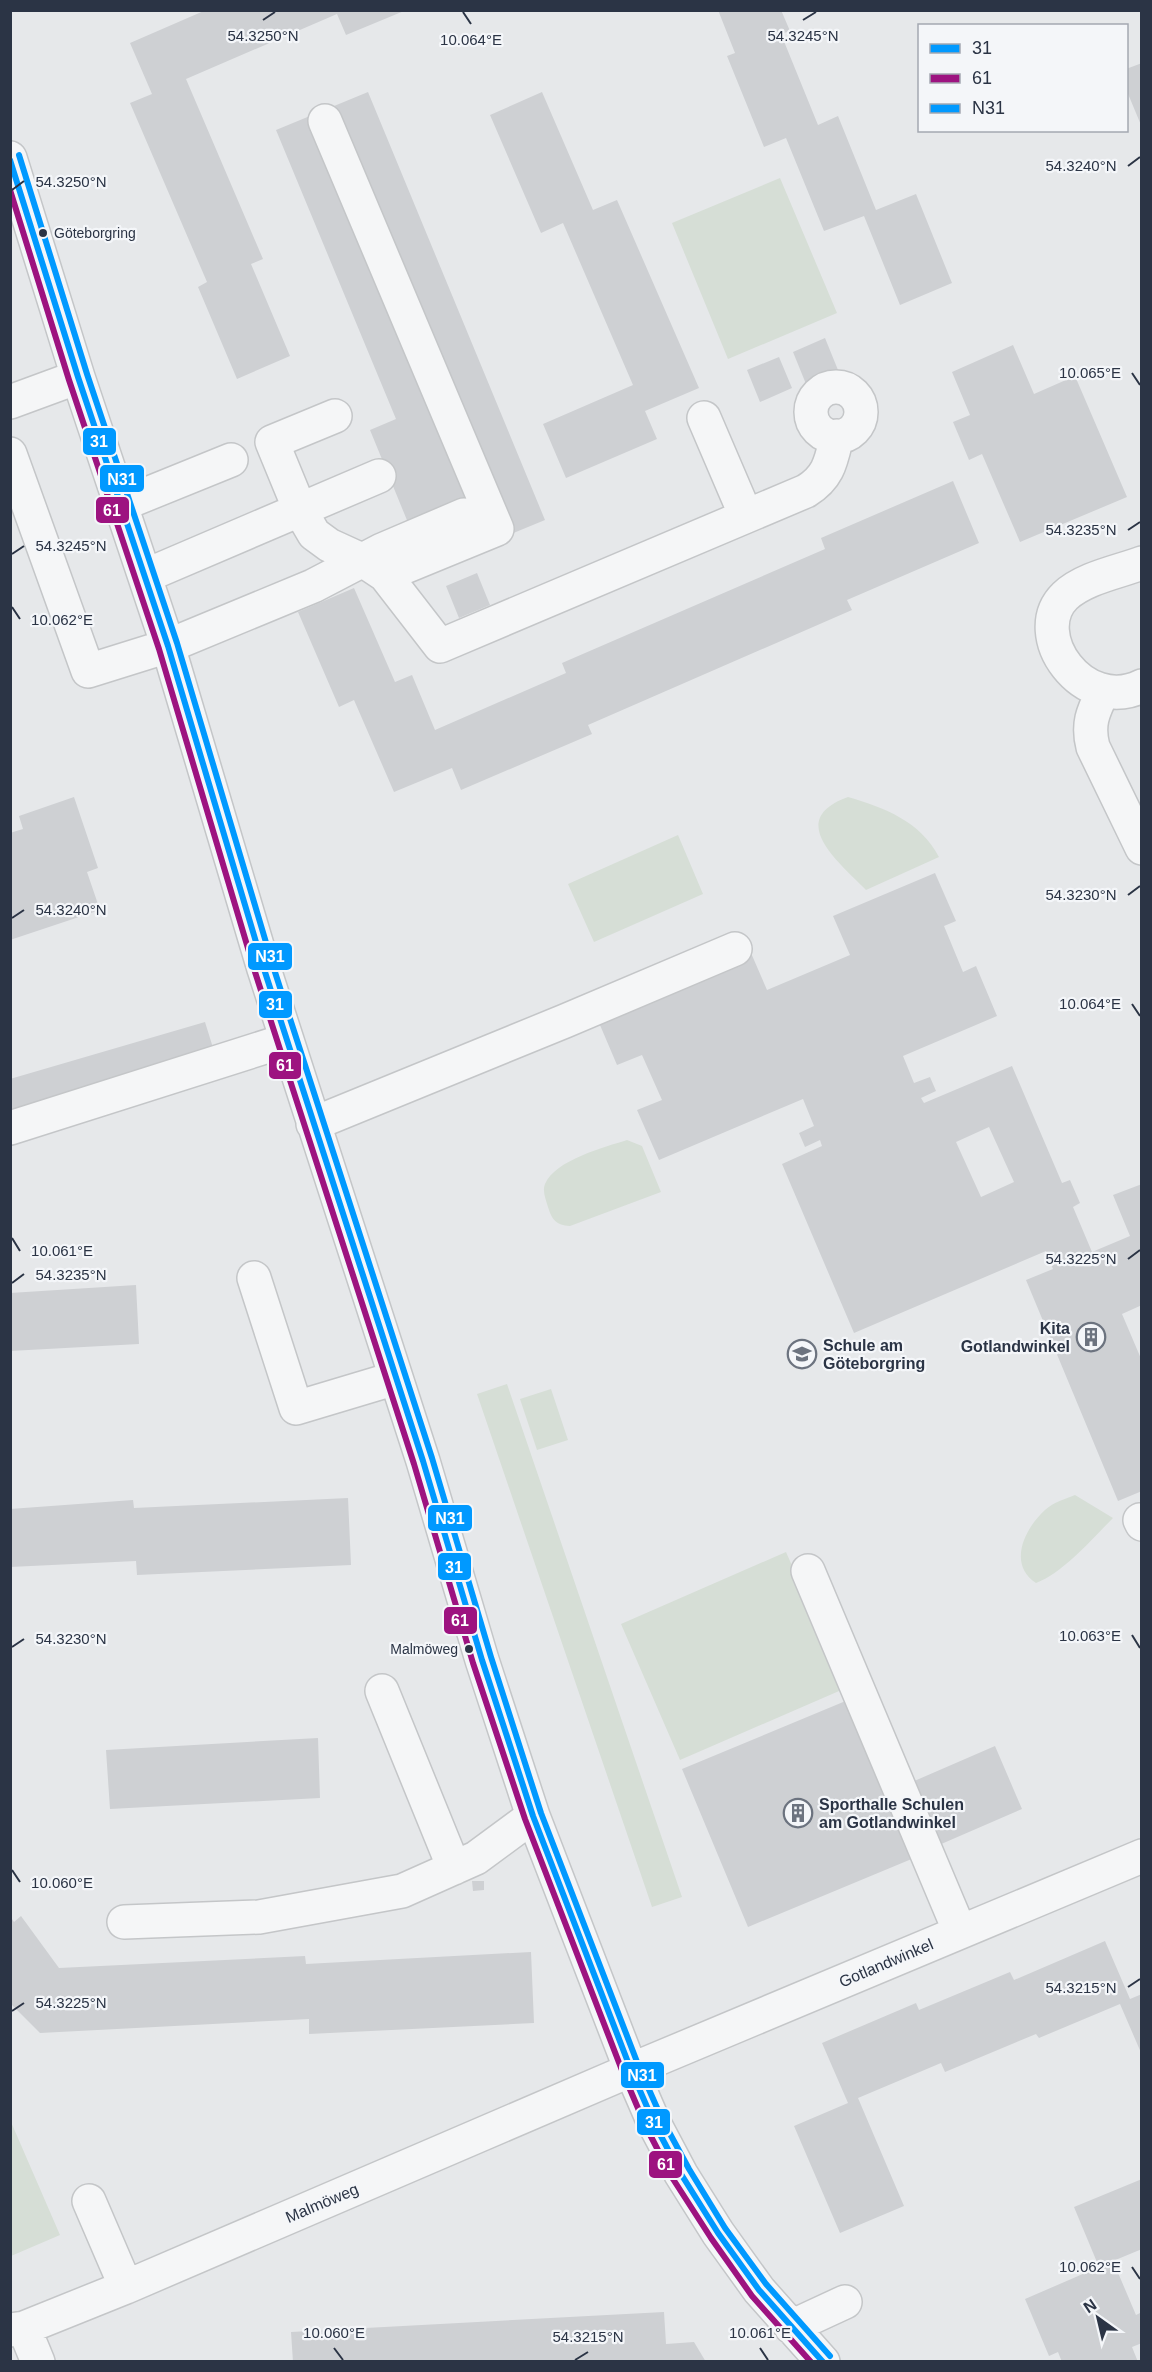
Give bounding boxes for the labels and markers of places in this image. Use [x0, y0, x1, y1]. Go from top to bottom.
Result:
place label: Göteborgring [54, 225, 136, 241]
marker: Göteborgring [37, 227, 49, 239]
place label: Kita Gotlandwinkel [961, 1320, 1070, 1355]
building icon: Kita Gotlandwinkel [1075, 1321, 1107, 1353]
place label: Schule am Göteborgring [823, 1337, 925, 1372]
school or university icon: Schule am Göteborgring [786, 1338, 818, 1370]
place label: Malmöweg [390, 1641, 458, 1657]
marker: Malmöweg [463, 1643, 475, 1655]
place label: Sporthalle Schulen am Gotlandwinkel [819, 1796, 964, 1831]
building icon: Sporthalle Schulen am Gotlandwinkel [782, 1797, 814, 1829]

